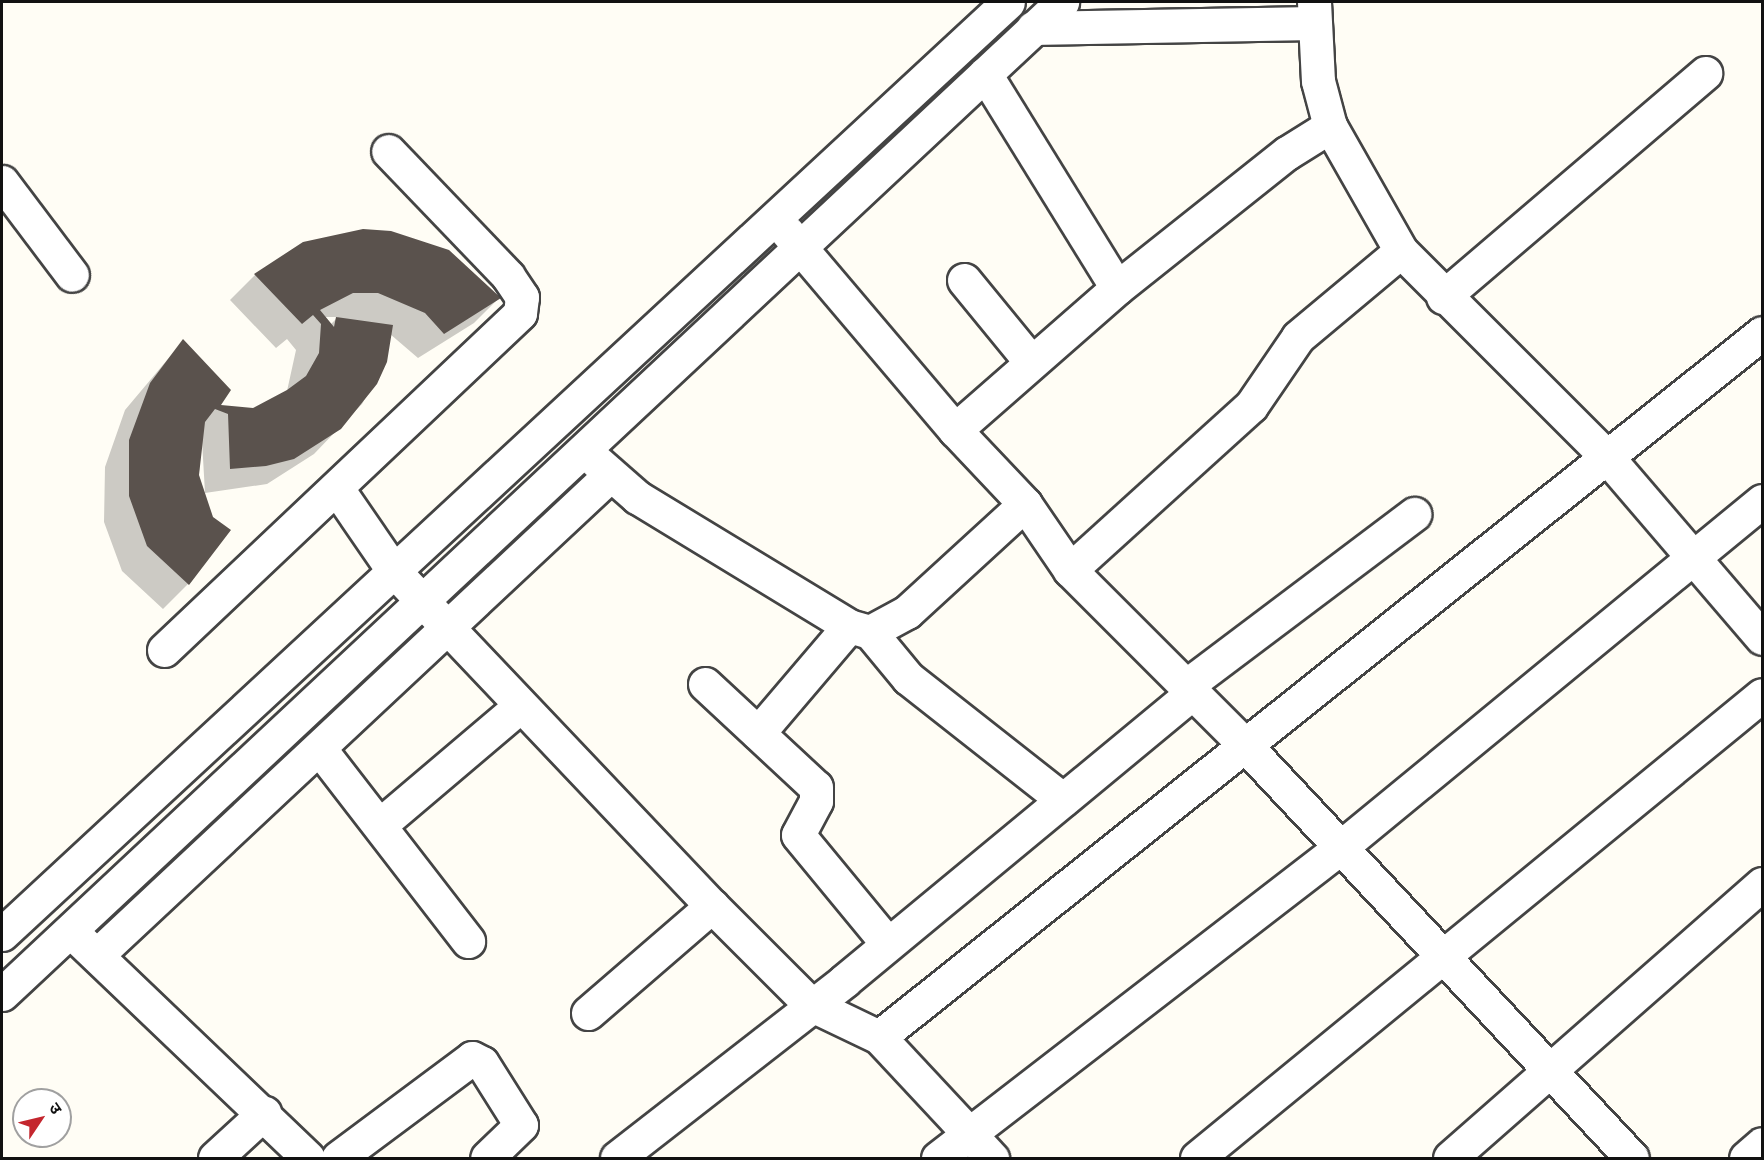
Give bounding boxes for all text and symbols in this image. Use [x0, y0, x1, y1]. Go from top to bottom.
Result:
north arrow [12, 1088, 72, 1148]
text: उ [43, 1098, 68, 1120]

